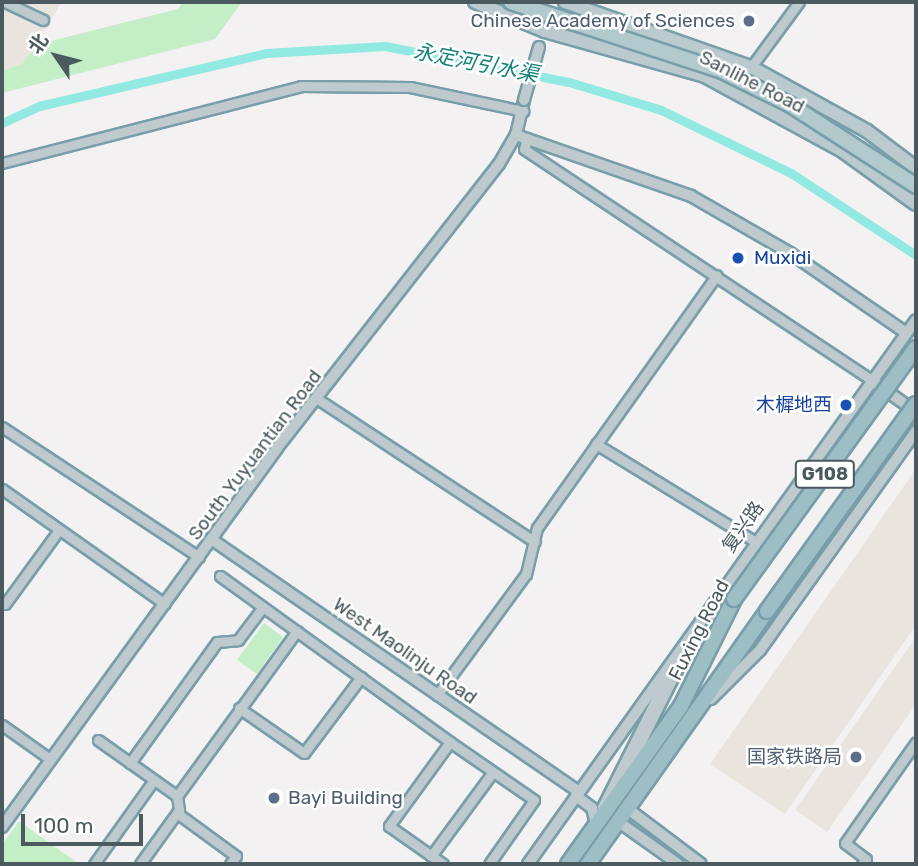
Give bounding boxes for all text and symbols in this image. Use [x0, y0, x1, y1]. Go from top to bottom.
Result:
place label: Chinese Academy of Sciences [469, 10, 735, 32]
marker: Chinese Academy of Sciences [741, 13, 757, 29]
north arrow [21, 21, 91, 91]
text: 北 [24, 29, 53, 58]
water label: 永定河引水渠 [412, 39, 540, 87]
street label: Sanlihe Road [696, 46, 808, 118]
place label: Muxidi [754, 247, 811, 269]
marker: Muxidi [728, 248, 748, 268]
street label: South Yuyuantian Road [183, 365, 327, 545]
place label: 木樨地西 [756, 394, 832, 416]
marker: 木樨地西 [838, 397, 854, 413]
road number: G108 [794, 460, 856, 488]
street label: 复兴路 [717, 497, 769, 557]
street label: Fuxing Road [664, 576, 734, 684]
street label: West Maolinju Road [329, 593, 481, 709]
place label: 国家铁路局 [747, 746, 842, 768]
marker: 国家铁路局 [848, 749, 864, 765]
place label: Bayi Building [288, 787, 403, 809]
marker: Bayi Building [266, 790, 282, 806]
scale bar [24, 800, 147, 844]
text: 100 m [34, 813, 93, 838]

